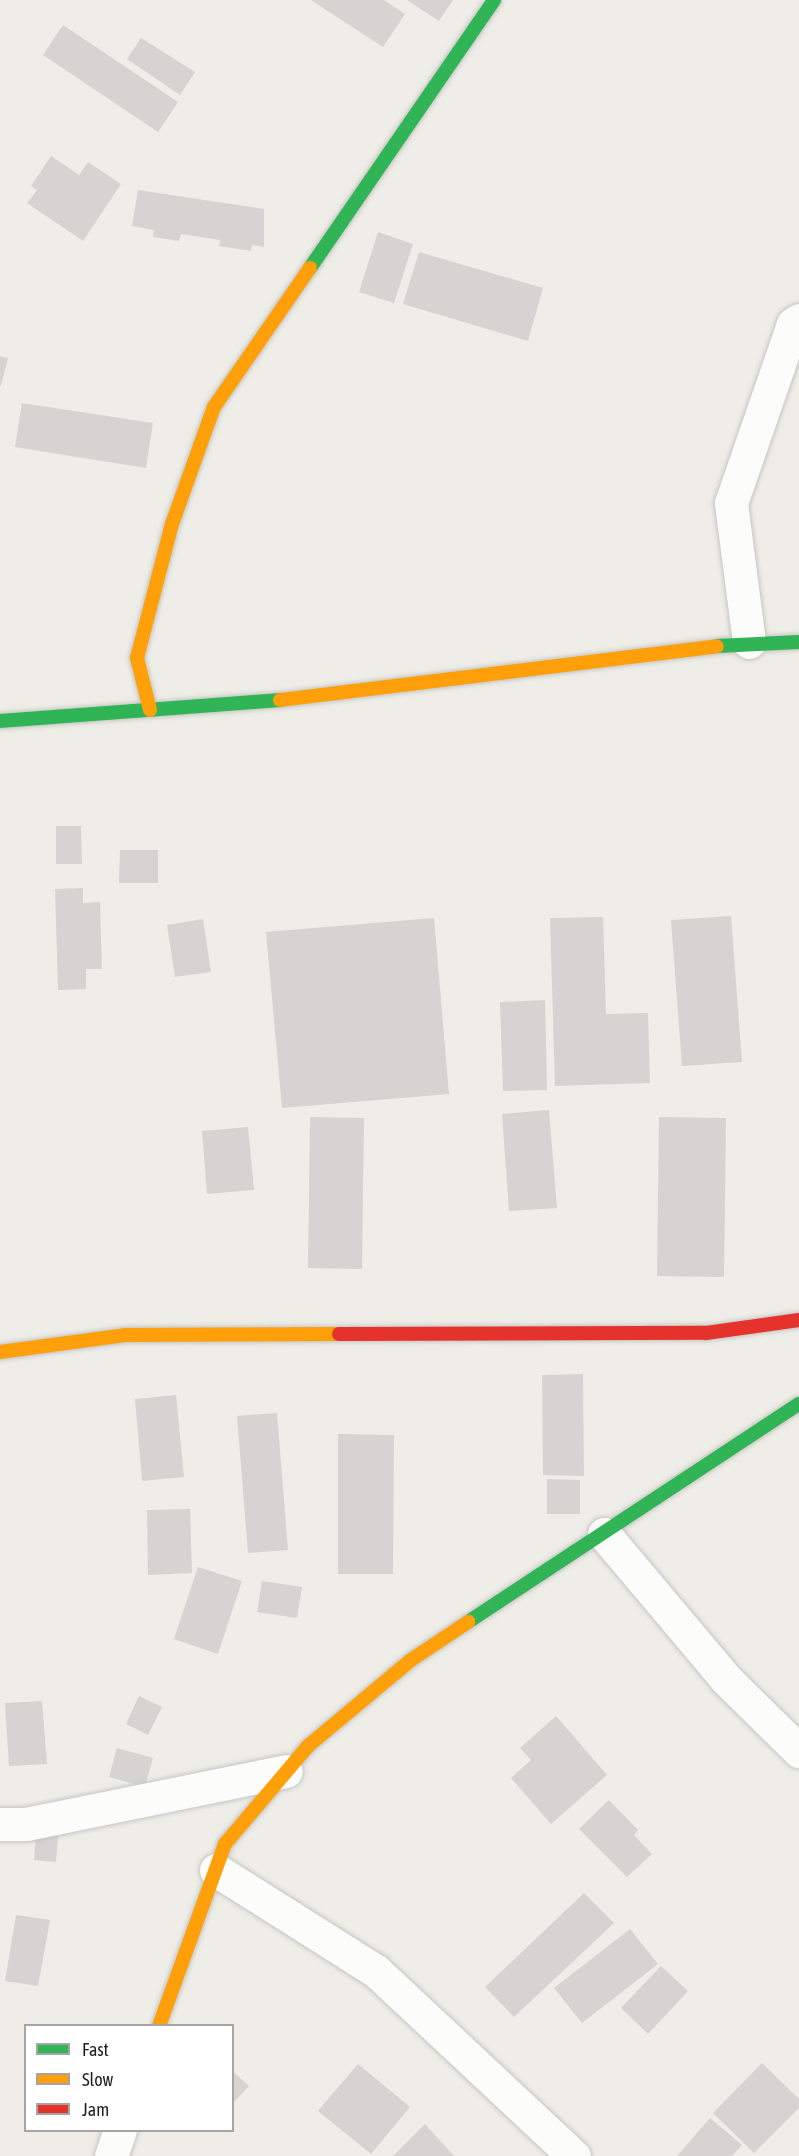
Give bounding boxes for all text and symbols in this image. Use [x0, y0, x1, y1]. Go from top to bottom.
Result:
legend [24, 2024, 234, 2132]
text: Fast [82, 2039, 109, 2060]
text: Slow [82, 2069, 113, 2090]
text: Jam [82, 2099, 109, 2120]

